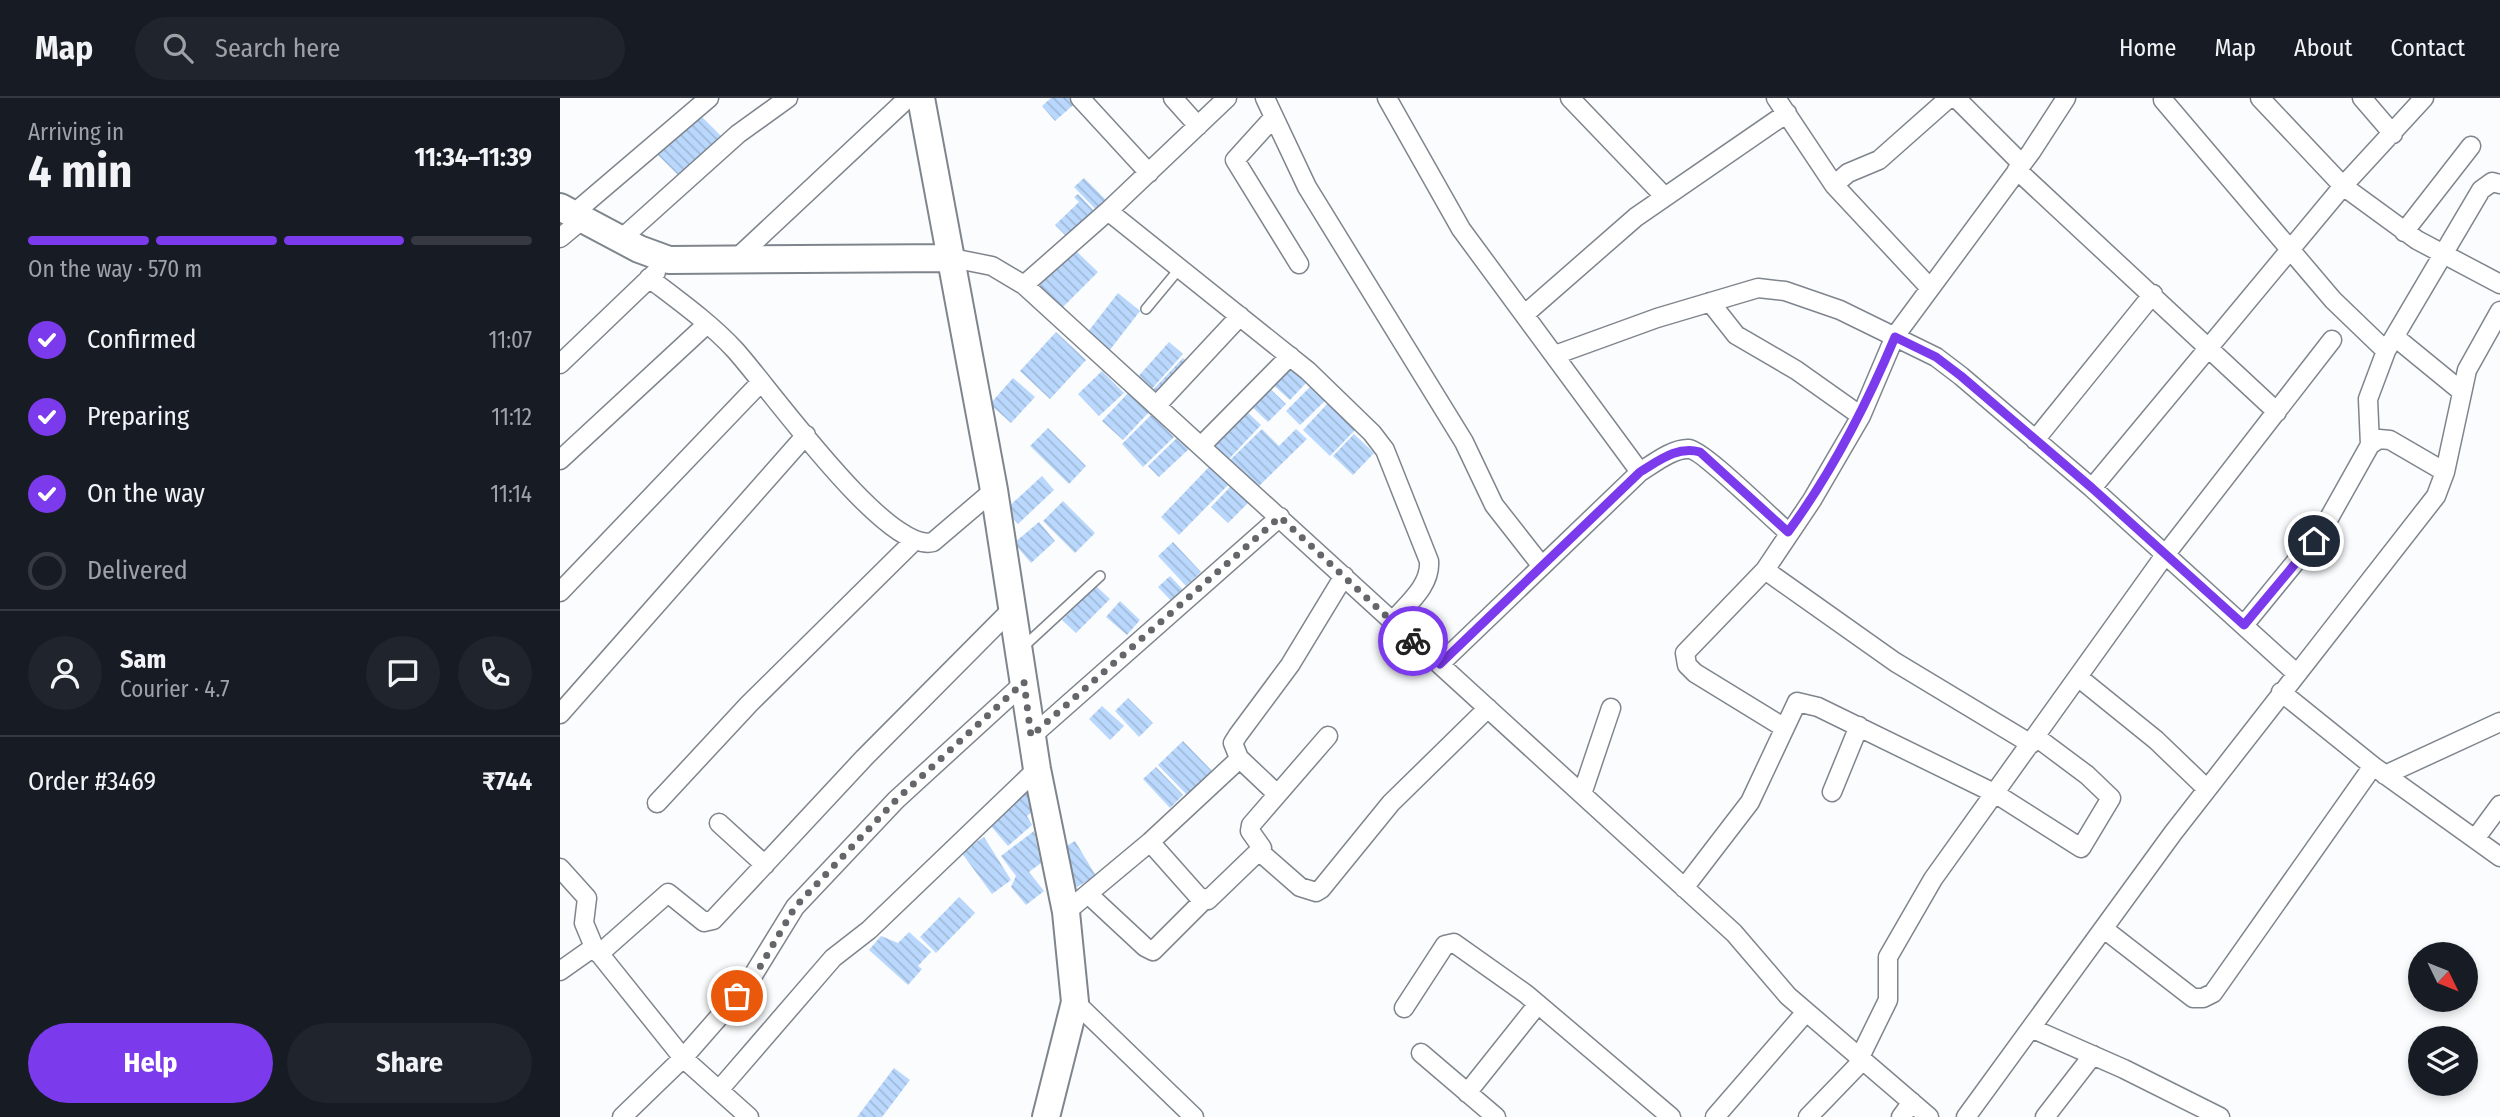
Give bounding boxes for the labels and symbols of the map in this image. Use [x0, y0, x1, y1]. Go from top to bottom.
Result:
pin [2284, 511, 2344, 571]
courier [1378, 606, 1448, 676]
north arrow [2408, 942, 2478, 1012]
pin [707, 966, 767, 1026]

